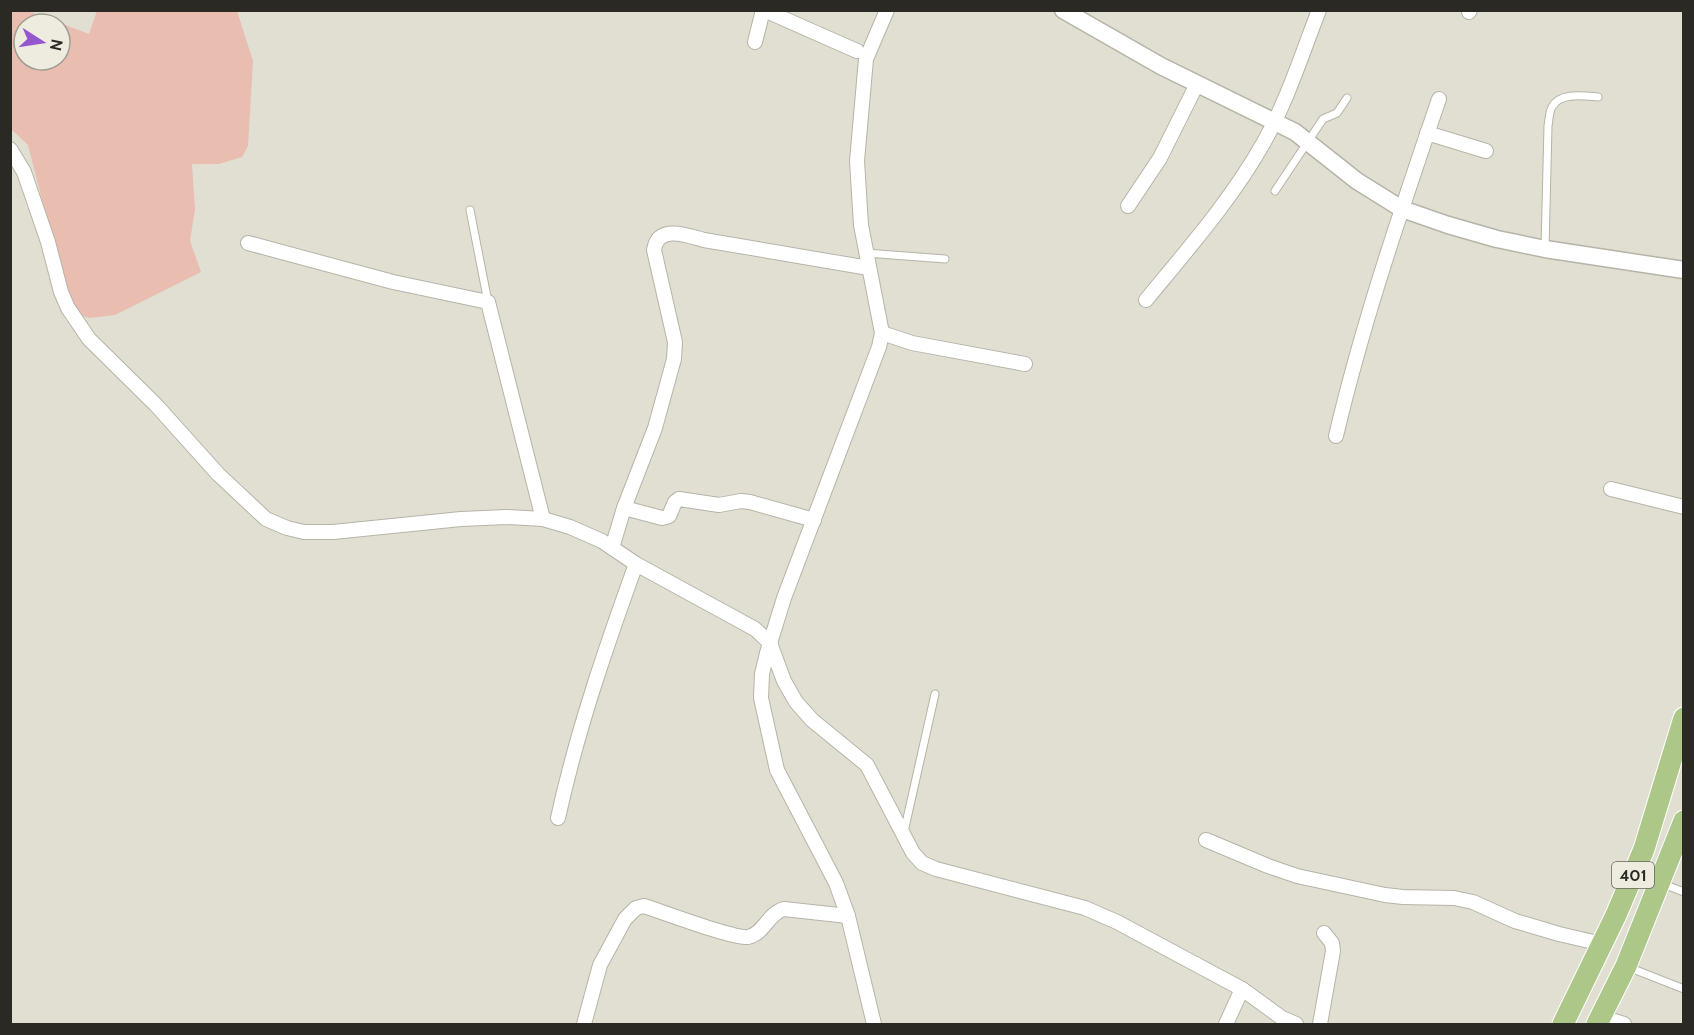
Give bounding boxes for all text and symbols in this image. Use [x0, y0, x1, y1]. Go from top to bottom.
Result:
north arrow [12, 12, 72, 72]
text: N [46, 38, 67, 53]
road number: 401 [1612, 862, 1654, 888]

